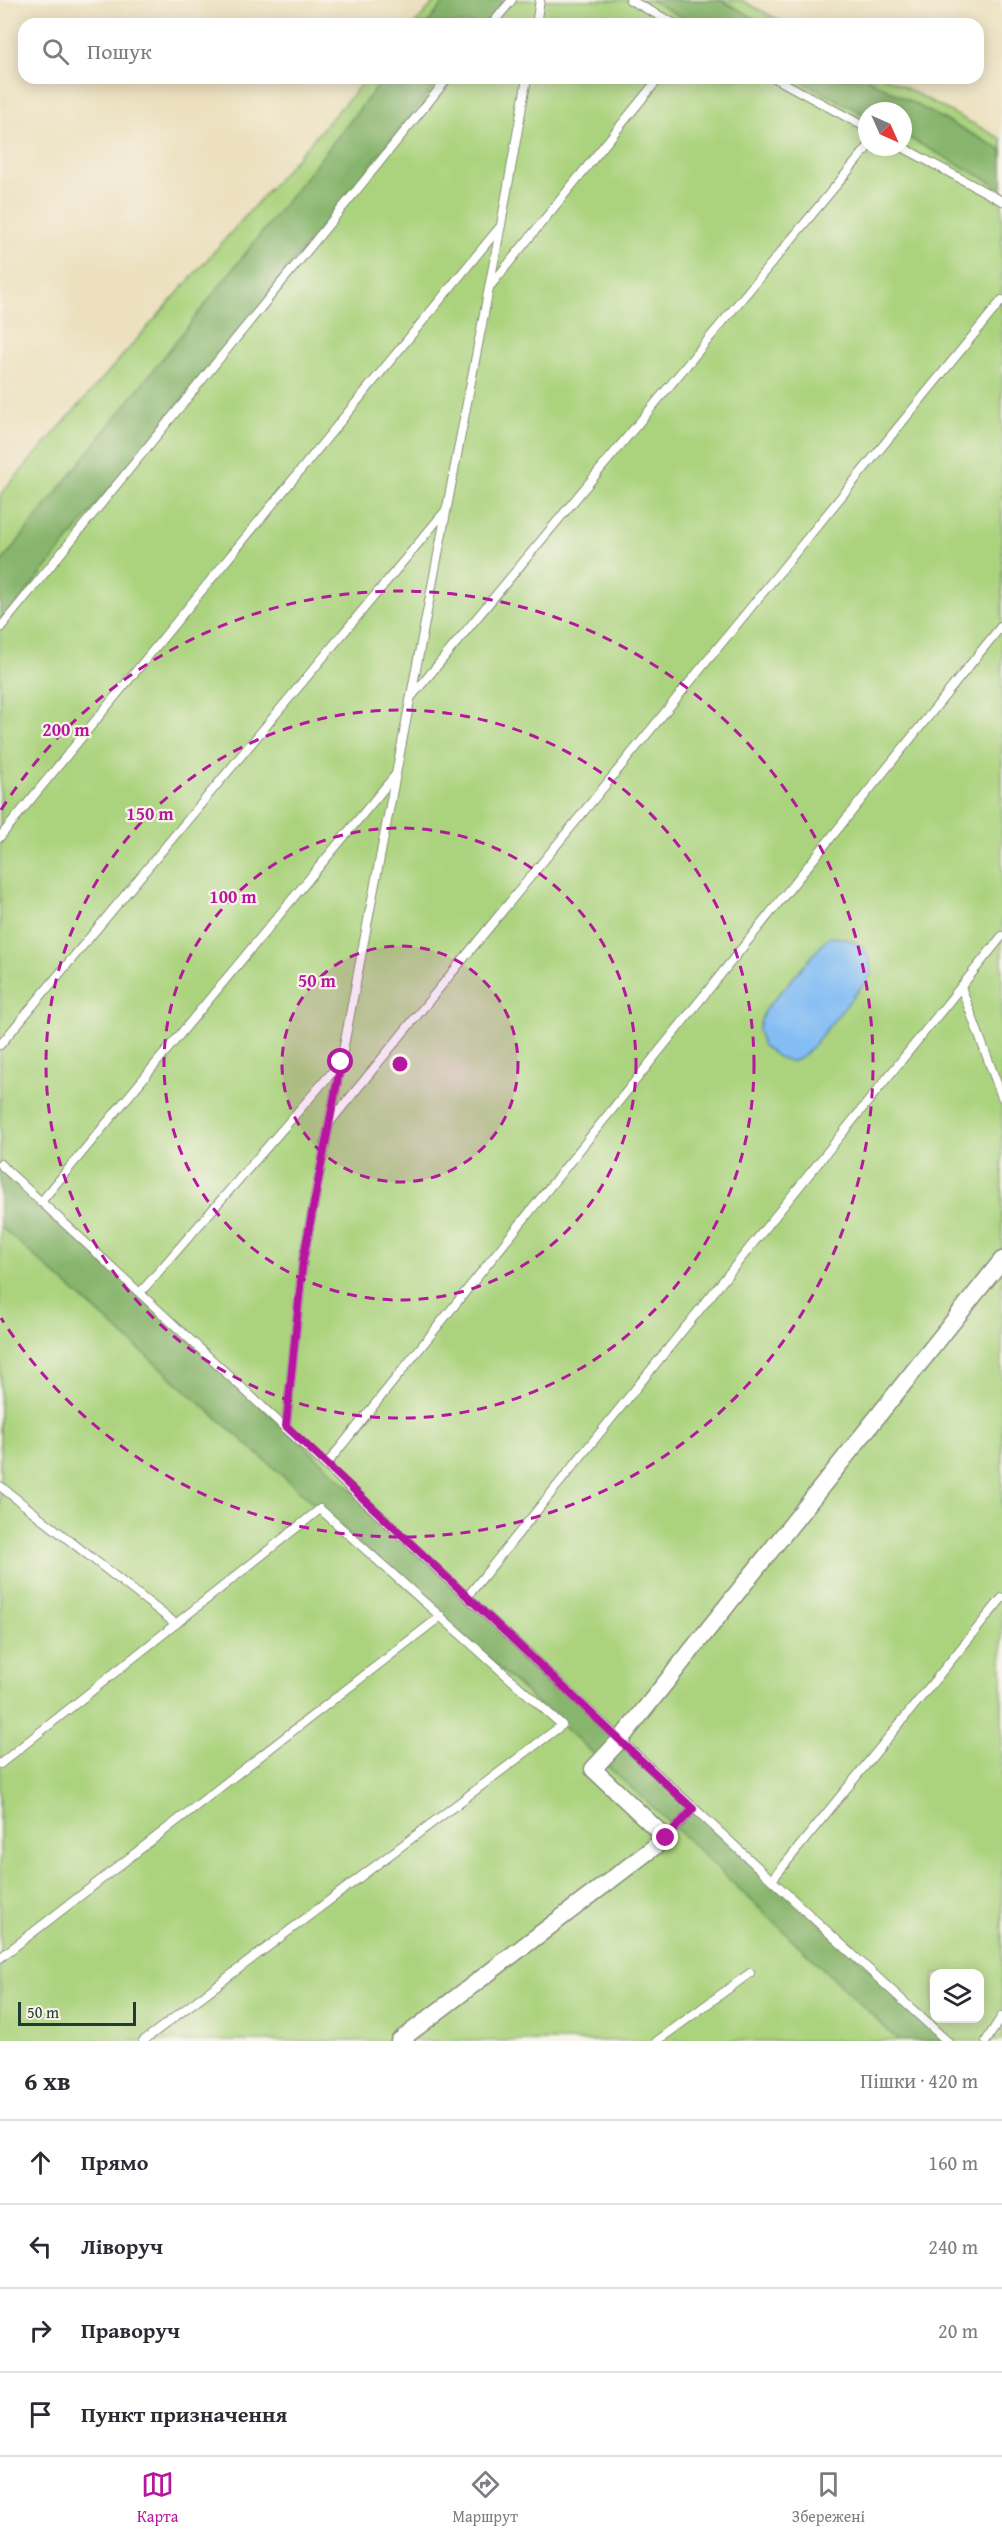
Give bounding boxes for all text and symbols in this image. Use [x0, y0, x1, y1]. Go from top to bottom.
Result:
search box [18, 18, 984, 84]
icon: search [39, 35, 72, 68]
text: Пошук [87, 35, 152, 67]
north arrow [858, 102, 912, 156]
text: 200 m [42, 716, 90, 743]
text: 150 m [126, 800, 174, 827]
text: 100 m [209, 883, 257, 910]
text: 50 m [298, 967, 337, 994]
route start [327, 1048, 353, 1074]
centre of rings [390, 1054, 410, 1074]
route end [652, 1824, 678, 1850]
map controls [930, 1969, 984, 2023]
button: layers [930, 1969, 984, 2023]
scale bar [18, 1999, 136, 2026]
text: 50 m [27, 2000, 59, 2024]
text: 6 хв [24, 2061, 71, 2100]
text: Пішки · 420 m [860, 2066, 978, 2095]
icon: ahead [24, 2146, 57, 2179]
text: Прямо [81, 2146, 148, 2178]
text: 160 m [928, 2148, 978, 2177]
icon: left [24, 2230, 57, 2263]
text: Ліворуч [81, 2230, 163, 2262]
text: 240 m [928, 2232, 978, 2261]
icon: right [24, 2314, 57, 2347]
text: Праворуч [81, 2314, 180, 2346]
text: 20 m [938, 2316, 978, 2345]
icon: arrive [24, 2398, 57, 2431]
text: Пункт призначення [81, 2398, 287, 2430]
tab: Карта [137, 2468, 178, 2528]
tab: Маршрут [452, 2468, 518, 2528]
tab: Збережені [792, 2468, 865, 2528]

